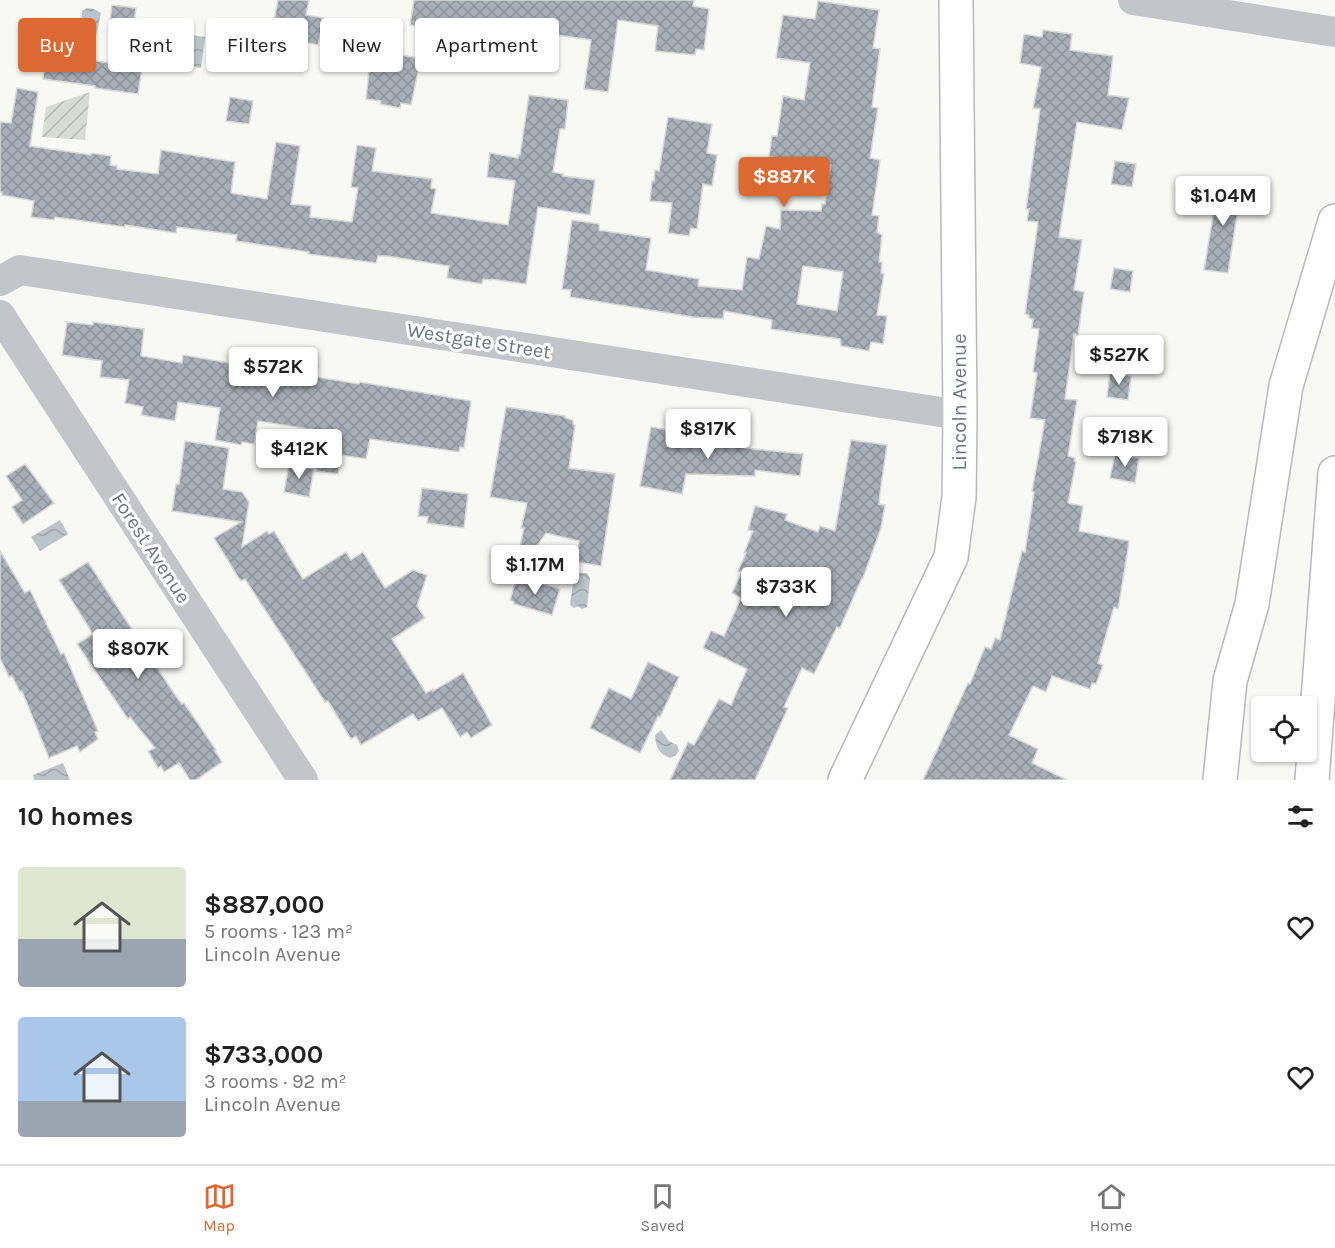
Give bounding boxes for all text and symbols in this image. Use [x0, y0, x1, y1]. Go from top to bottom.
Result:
chip: Buy [18, 18, 96, 72]
chip: Rent [108, 18, 194, 72]
chip: Filters [206, 18, 308, 72]
chip: New [320, 18, 403, 72]
chip: Apartment [415, 18, 559, 72]
pin: $887K [742, 157, 826, 208]
text: $887K [753, 165, 815, 188]
pin: $1.04M [1174, 176, 1272, 227]
text: $1.04M [1189, 184, 1257, 207]
street label: Westgate Street [405, 318, 553, 364]
street label: Lincoln Avenue [948, 334, 971, 470]
pin: $527K [1077, 335, 1161, 386]
text: $527K [1089, 343, 1149, 366]
pin: $572K [231, 347, 315, 398]
text: $572K [243, 355, 303, 378]
pin: $817K [666, 409, 750, 460]
text: $817K [680, 417, 736, 440]
pin: $718K [1083, 417, 1167, 468]
text: $718K [1097, 425, 1153, 448]
pin: $412K [257, 429, 341, 480]
text: $412K [270, 437, 328, 460]
street label: Forest Avenue [107, 489, 195, 607]
pin: $1.17M [486, 545, 584, 596]
text: $1.17M [505, 553, 565, 576]
pin: $733K [744, 567, 828, 618]
text: $733K [755, 575, 817, 598]
pin: $807K [96, 629, 180, 680]
text: $807K [107, 637, 169, 660]
map controls [1251, 696, 1317, 762]
button: locate [1251, 696, 1317, 762]
icon: filters [1284, 800, 1317, 833]
text: 10 homes [18, 801, 133, 832]
text: $887,000 [204, 889, 324, 920]
icon: home [66, 891, 138, 963]
icon: heart [1284, 911, 1317, 944]
text: 5 rooms · 123 m² [204, 920, 353, 943]
text: Lincoln Avenue [204, 943, 341, 966]
text: $733,000 [204, 1039, 323, 1070]
icon: home [66, 1041, 138, 1113]
icon: heart [1284, 1061, 1317, 1094]
text: 3 rooms · 92 m² [204, 1070, 347, 1093]
text: Lincoln Avenue [204, 1093, 341, 1116]
tab: Map [203, 1180, 236, 1235]
tab: Saved [641, 1180, 685, 1235]
tab: Home [1090, 1180, 1132, 1235]

